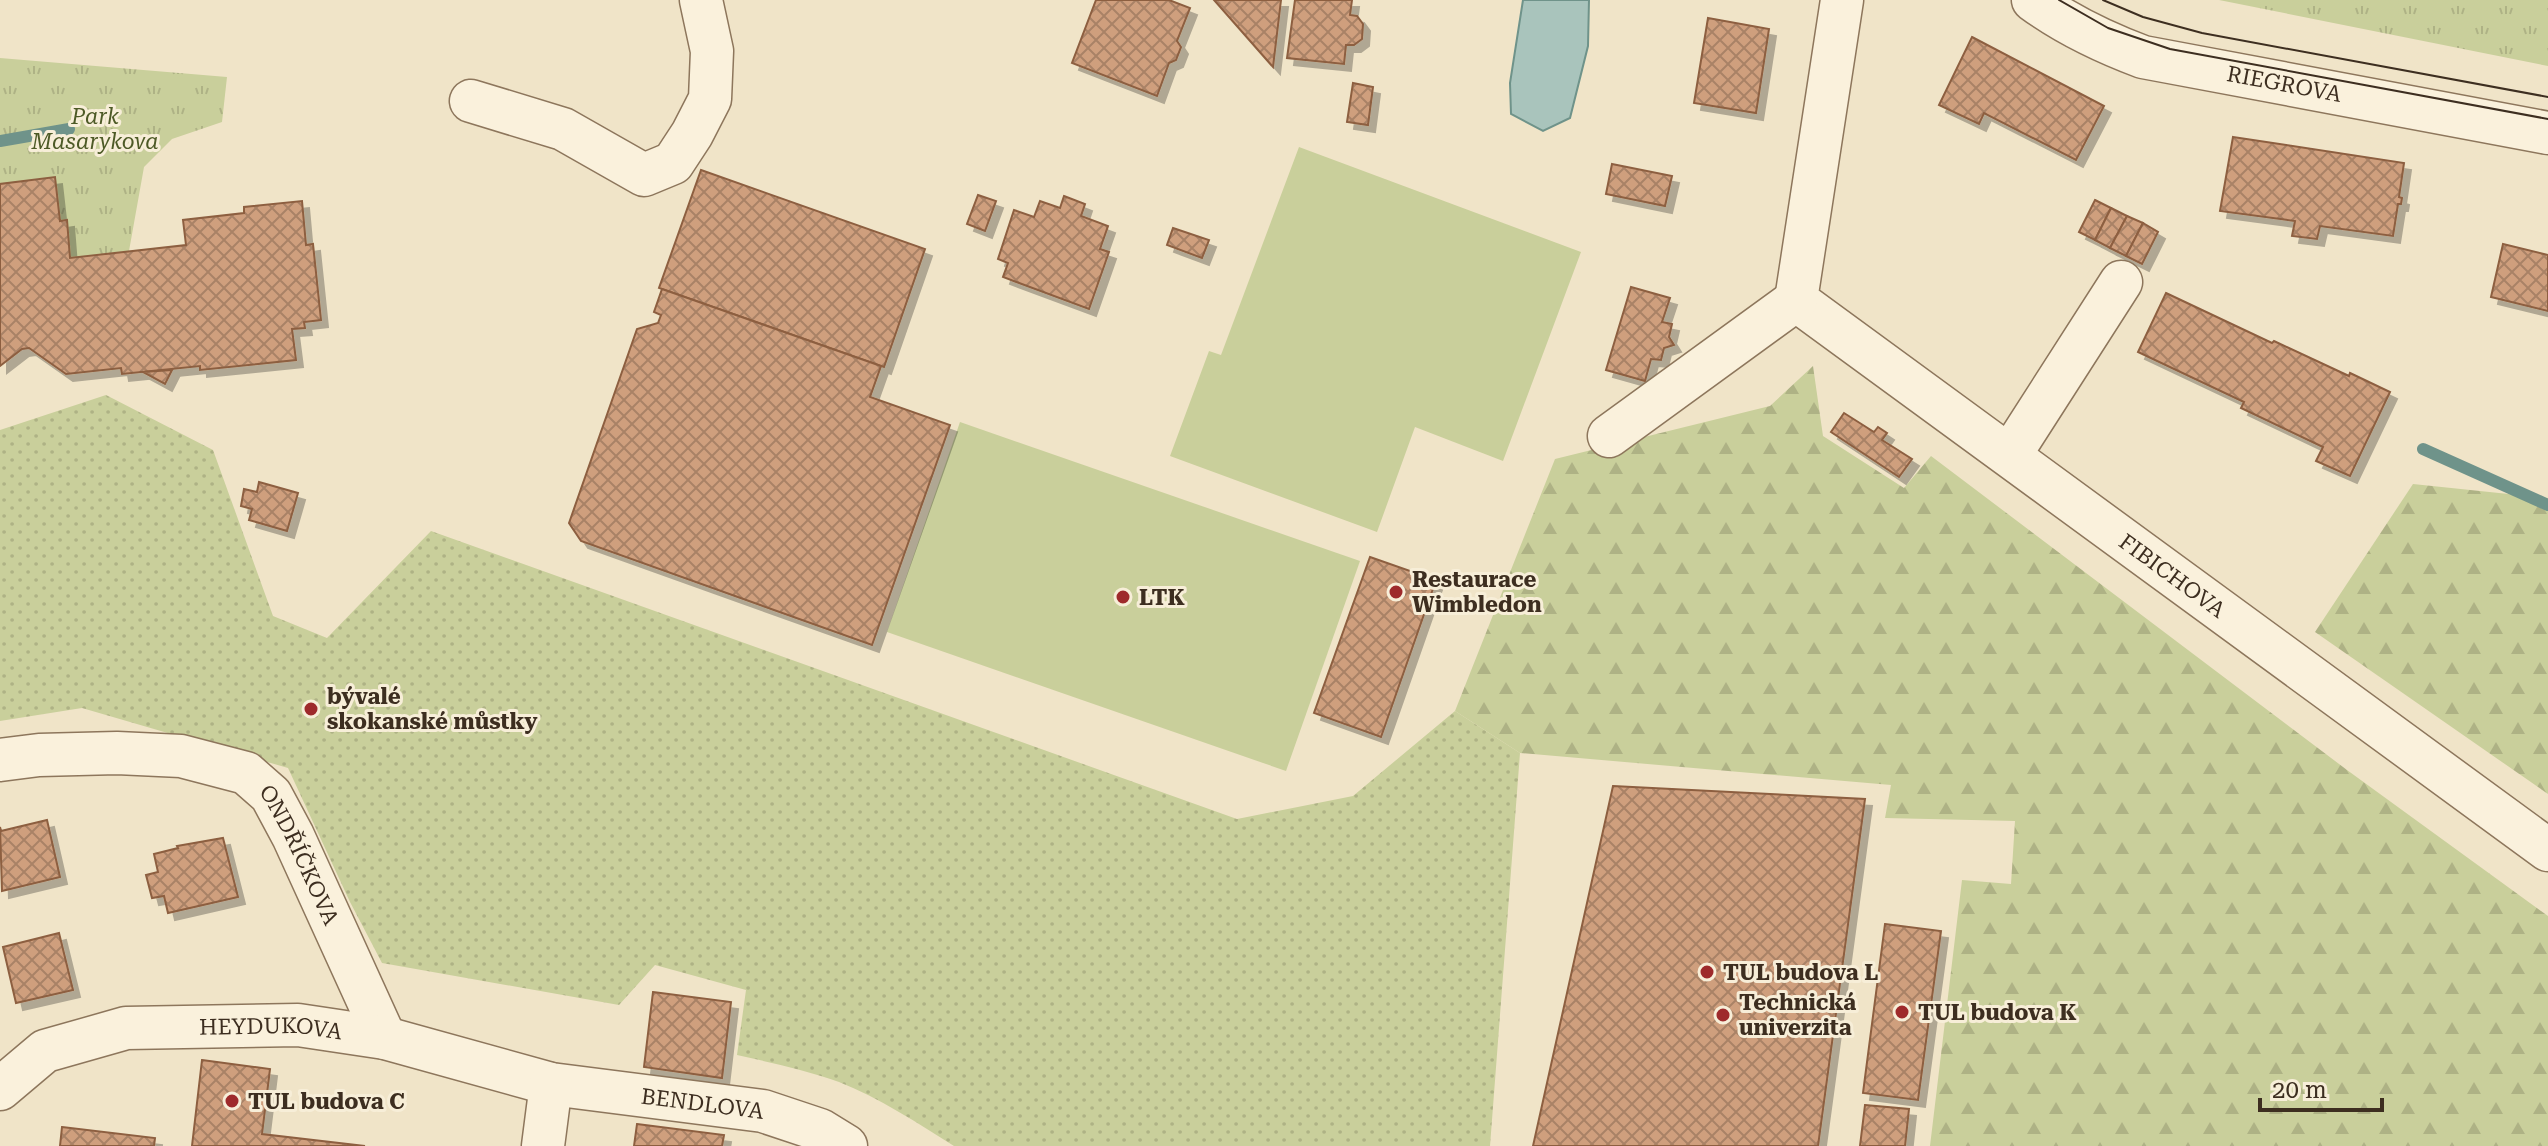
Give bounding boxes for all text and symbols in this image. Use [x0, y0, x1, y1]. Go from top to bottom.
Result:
street label: RIEGROVA [2225, 61, 2344, 107]
park label: Park Masarykova [30, 104, 159, 154]
street label: FIBICHOVA [2114, 529, 2231, 623]
place label: Restaurace Wimbledon [1412, 567, 1542, 617]
marker: Restaurace Wimbledon [1387, 583, 1405, 601]
place label: LTK [1139, 585, 1185, 610]
marker: LTK [1114, 588, 1132, 606]
place label: bývalé skokanské můstky [327, 684, 538, 734]
marker: bývalé skokanské můstky [302, 700, 320, 718]
street label: ONDŘÍČKOVA [255, 779, 344, 929]
place label: TUL budova L [1723, 960, 1878, 985]
marker: TUL budova L [1698, 963, 1716, 981]
place label: Technická univerzita [1739, 990, 1856, 1040]
place label: TUL budova K [1918, 1000, 2076, 1025]
marker: TUL budova K [1893, 1003, 1911, 1021]
marker: Technická univerzita [1714, 1006, 1732, 1024]
street label: HEYDUKOVA [199, 1013, 344, 1045]
scale bar [2260, 1062, 2382, 1112]
text: 20 m [2272, 1076, 2327, 1104]
street label: BENDLOVA [640, 1084, 766, 1124]
place label: TUL budova C [248, 1089, 405, 1114]
marker: TUL budova C [223, 1092, 241, 1110]

